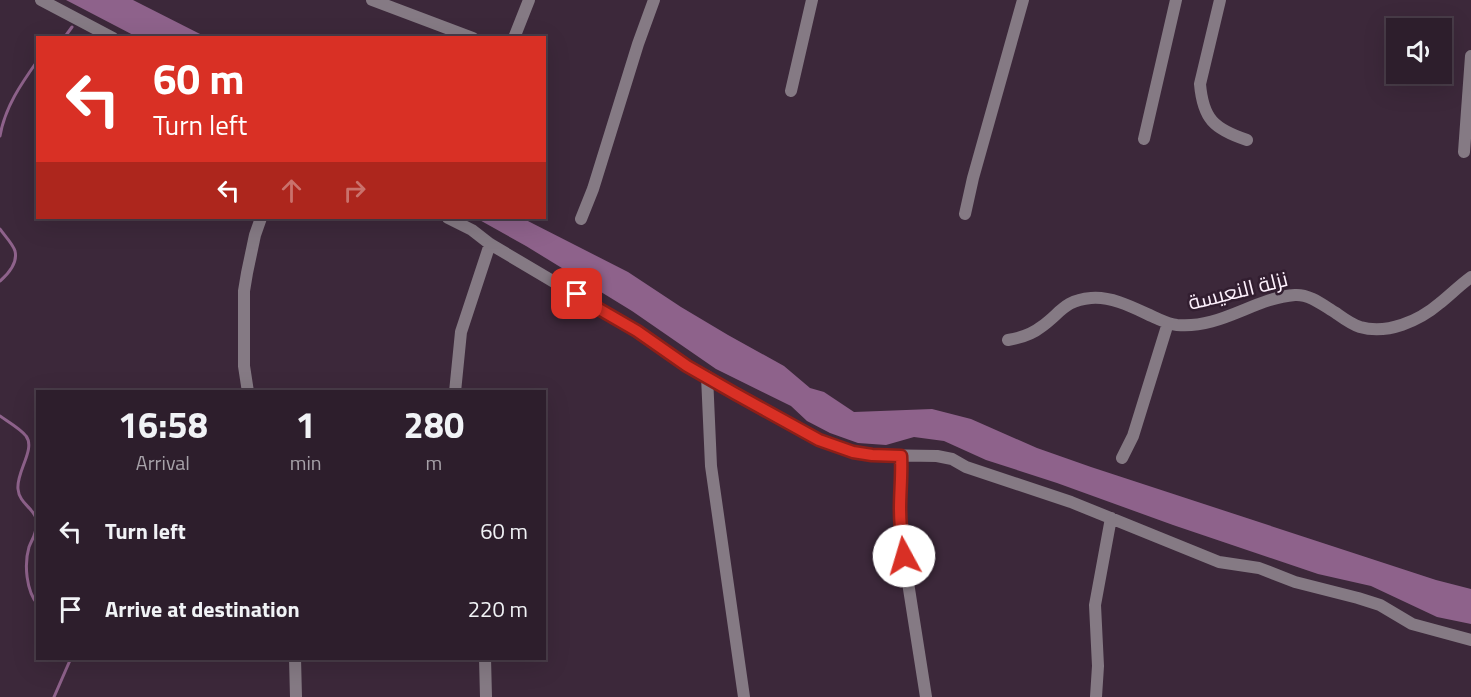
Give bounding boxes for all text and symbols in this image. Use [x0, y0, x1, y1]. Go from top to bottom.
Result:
map controls [1386, 18, 1452, 84]
button: sound [1386, 18, 1452, 84]
text: 60 m [153, 46, 245, 110]
icon: left [54, 60, 132, 138]
text: Turn left [153, 104, 247, 145]
icon: left [212, 174, 245, 207]
icon: ahead [275, 174, 308, 207]
icon: right [338, 174, 371, 207]
street label: نزلة النعيسة [1185, 262, 1291, 318]
pin [551, 268, 602, 319]
icon: arrive [560, 277, 593, 310]
text: 16:58 [118, 397, 208, 452]
text: 1 [296, 397, 316, 452]
text: 280 [404, 397, 464, 452]
text: Arrival [136, 447, 190, 478]
text: min [290, 447, 322, 478]
text: m [425, 447, 442, 478]
text: Turn left [105, 514, 186, 548]
text: 60 m [480, 514, 528, 548]
icon: left [54, 515, 87, 548]
position arrow [872, 524, 936, 588]
text: Arrive at destination [105, 592, 300, 626]
text: 220 m [468, 592, 528, 626]
icon: arrive [54, 593, 87, 626]

